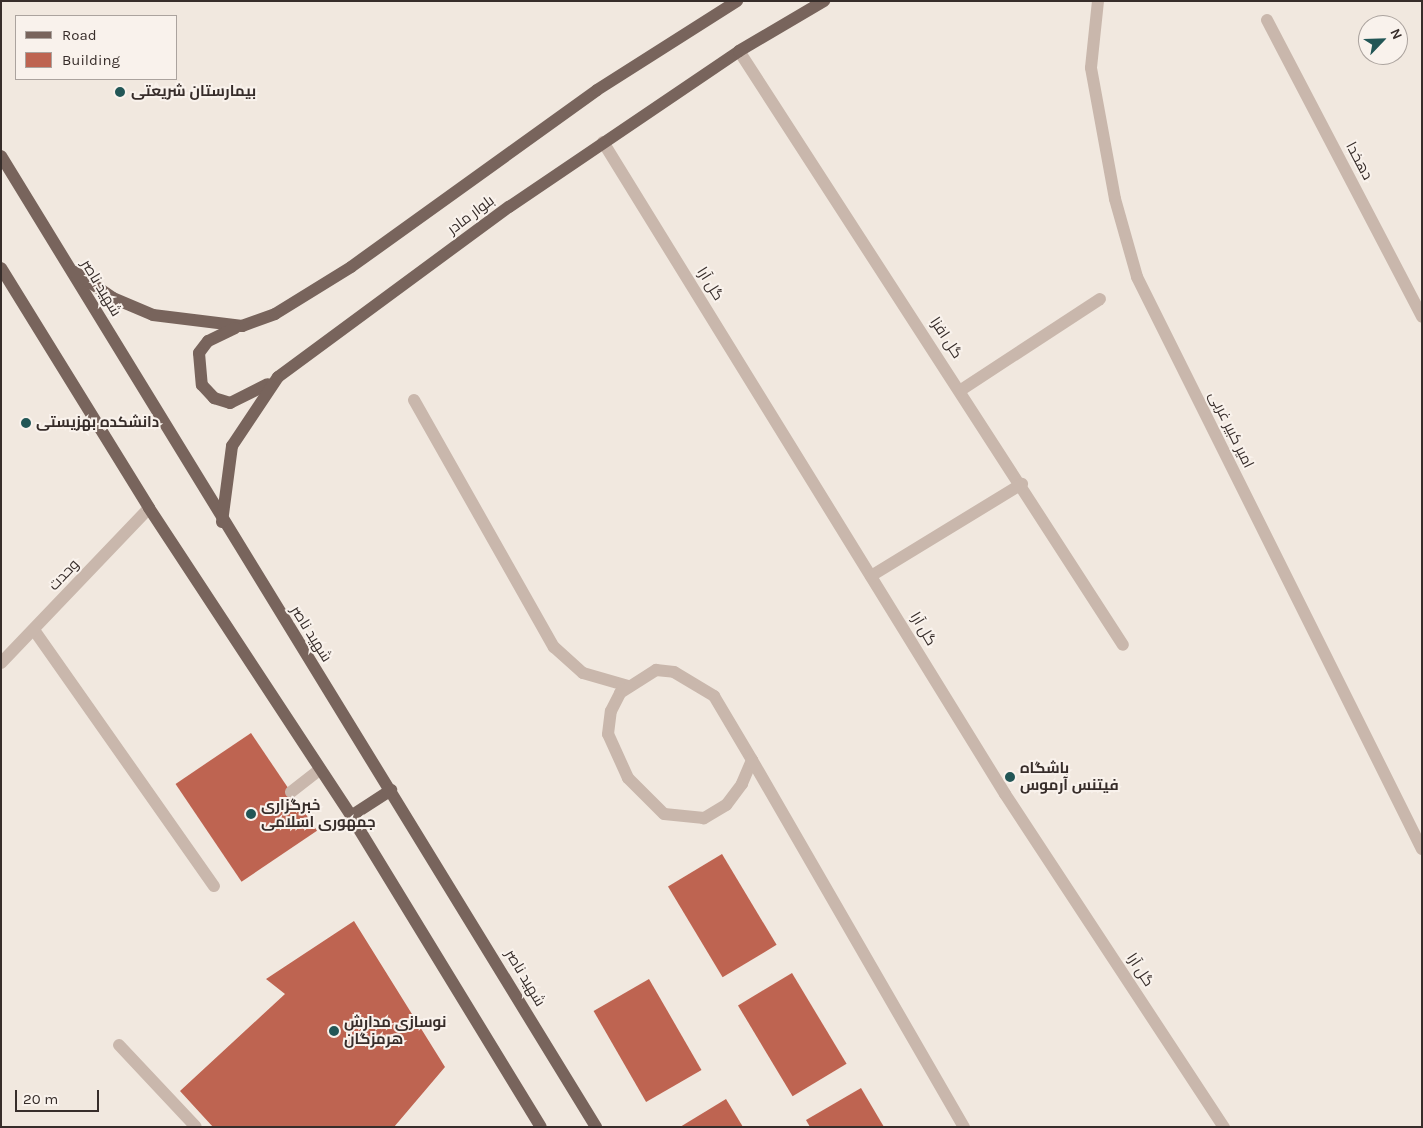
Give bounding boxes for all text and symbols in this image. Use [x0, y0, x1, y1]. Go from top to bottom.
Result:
legend [15, 15, 178, 80]
north arrow [1358, 15, 1408, 65]
text: Road [62, 26, 97, 44]
text: N [1386, 26, 1406, 42]
text: Building [62, 51, 120, 69]
place label: بیمارستان شریعتی [131, 83, 256, 101]
marker: بیمارستان شریعتی [113, 85, 127, 99]
street label: دهخدا [1342, 139, 1376, 183]
street label: بلوار مادر [444, 192, 498, 238]
street label: شهید ناصر [77, 256, 125, 320]
street label: گل آرا [693, 264, 727, 304]
street label: گل افزا [926, 314, 966, 362]
street label: امیر کبیر غربی [1205, 389, 1257, 471]
place label: دانشکده بهزیستی [36, 414, 159, 432]
marker: دانشکده بهزیستی [20, 417, 32, 429]
street label: وحدت [45, 556, 83, 594]
street label: شهید ناصر [287, 603, 335, 665]
street label: گل آرا [906, 609, 940, 649]
place label: باشگاه فیتنس آرموس [1020, 759, 1119, 794]
marker: باشگاه فیتنس آرموس [1004, 771, 1016, 783]
place label: خبرگزاری جمهوری اسلامی [261, 796, 376, 831]
marker: خبرگزاری جمهوری اسلامی [245, 808, 257, 820]
street label: شهید ناصر [501, 946, 549, 1010]
street label: گل آرا [1123, 950, 1157, 990]
place label: نوسازی مدارش هرمزگان [344, 1013, 447, 1048]
marker: نوسازی مدارش هرمزگان [328, 1025, 340, 1037]
scale bar [18, 1080, 101, 1112]
text: 20 m [23, 1090, 58, 1108]

